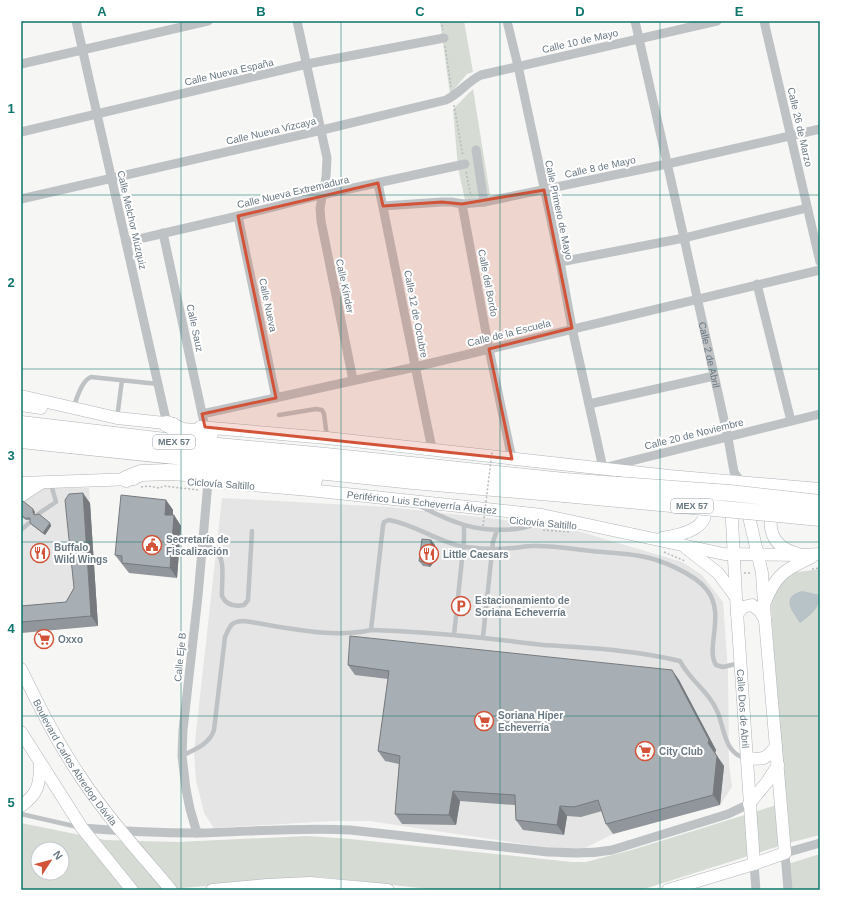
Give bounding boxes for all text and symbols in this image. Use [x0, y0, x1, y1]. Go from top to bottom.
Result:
text: A [97, 4, 107, 19]
text: B [256, 4, 266, 19]
text: C [415, 4, 425, 19]
text: D [575, 4, 585, 19]
text: E [735, 4, 744, 19]
street label: Calle 10 de Mayo [541, 27, 620, 55]
street label: Calle Nueva España [183, 56, 275, 88]
street label: Calle 26 de Marzo [786, 86, 815, 168]
text: 1 [7, 101, 15, 116]
street label: Calle Nueva Vizcaya [225, 115, 318, 147]
street label: Calle 8 de Mayo [564, 154, 637, 180]
street label: Calle Primero de Mayo [543, 159, 575, 261]
street label: Calle Melchor Múzquiz [115, 169, 149, 271]
street label: Calle Nueva Extremadura [236, 174, 350, 210]
street label: Calle del Bordo [476, 248, 500, 318]
street label: Calle Kínder [334, 258, 356, 315]
street label: Calle 12 de Octubre [402, 269, 430, 359]
text: 2 [7, 275, 15, 290]
street label: Calle Nueva [257, 277, 279, 333]
street label: Calle Sauz [185, 303, 205, 353]
street label: Calle de la Escuela [466, 317, 552, 349]
street label: Calle 2 de Abril [697, 321, 722, 389]
street label: Calle 20 de Noviembre [643, 416, 745, 452]
road number: MEX 57 [153, 435, 195, 449]
text: 3 [7, 448, 15, 463]
street label: Ciclovía Saltillo [187, 476, 256, 492]
street label: Periférico Luis Echeverría Álvarez [346, 489, 497, 516]
road number: MEX 57 [671, 499, 713, 513]
street label: Ciclovía Saltillo [509, 515, 578, 531]
public building icon: Secretaría de Fiscalización [141, 534, 163, 556]
place label: Secretaría de Fiscalización [166, 534, 229, 557]
restaurant icon: Buffalo Wild Wings [29, 542, 51, 564]
place label: Buffalo Wild Wings [54, 542, 108, 565]
restaurant icon: Little Caesars [418, 543, 440, 565]
place label: Little Caesars [443, 549, 509, 560]
parking icon: Estacionamiento de Soriana Echeverría [450, 595, 472, 617]
place label: Estacionamiento de Soriana Echeverría [475, 595, 570, 618]
text: 4 [7, 621, 15, 636]
supermarket icon: Oxxo [33, 628, 55, 650]
street label: Calle Eje B [172, 631, 188, 682]
place label: Oxxo [58, 634, 83, 645]
street label: Calle Dos de Abril [735, 669, 752, 749]
street label: Boulevard Carlos Abredop Dávila [31, 697, 120, 828]
supermarket icon: Soriana Híper Echeverría [473, 710, 495, 732]
place label: Soriana Híper Echeverría [498, 710, 563, 733]
supermarket icon: City Club [634, 740, 656, 762]
place label: City Club [659, 746, 703, 757]
text: 5 [7, 795, 15, 810]
north arrow [30, 841, 70, 881]
text: N [51, 848, 65, 862]

